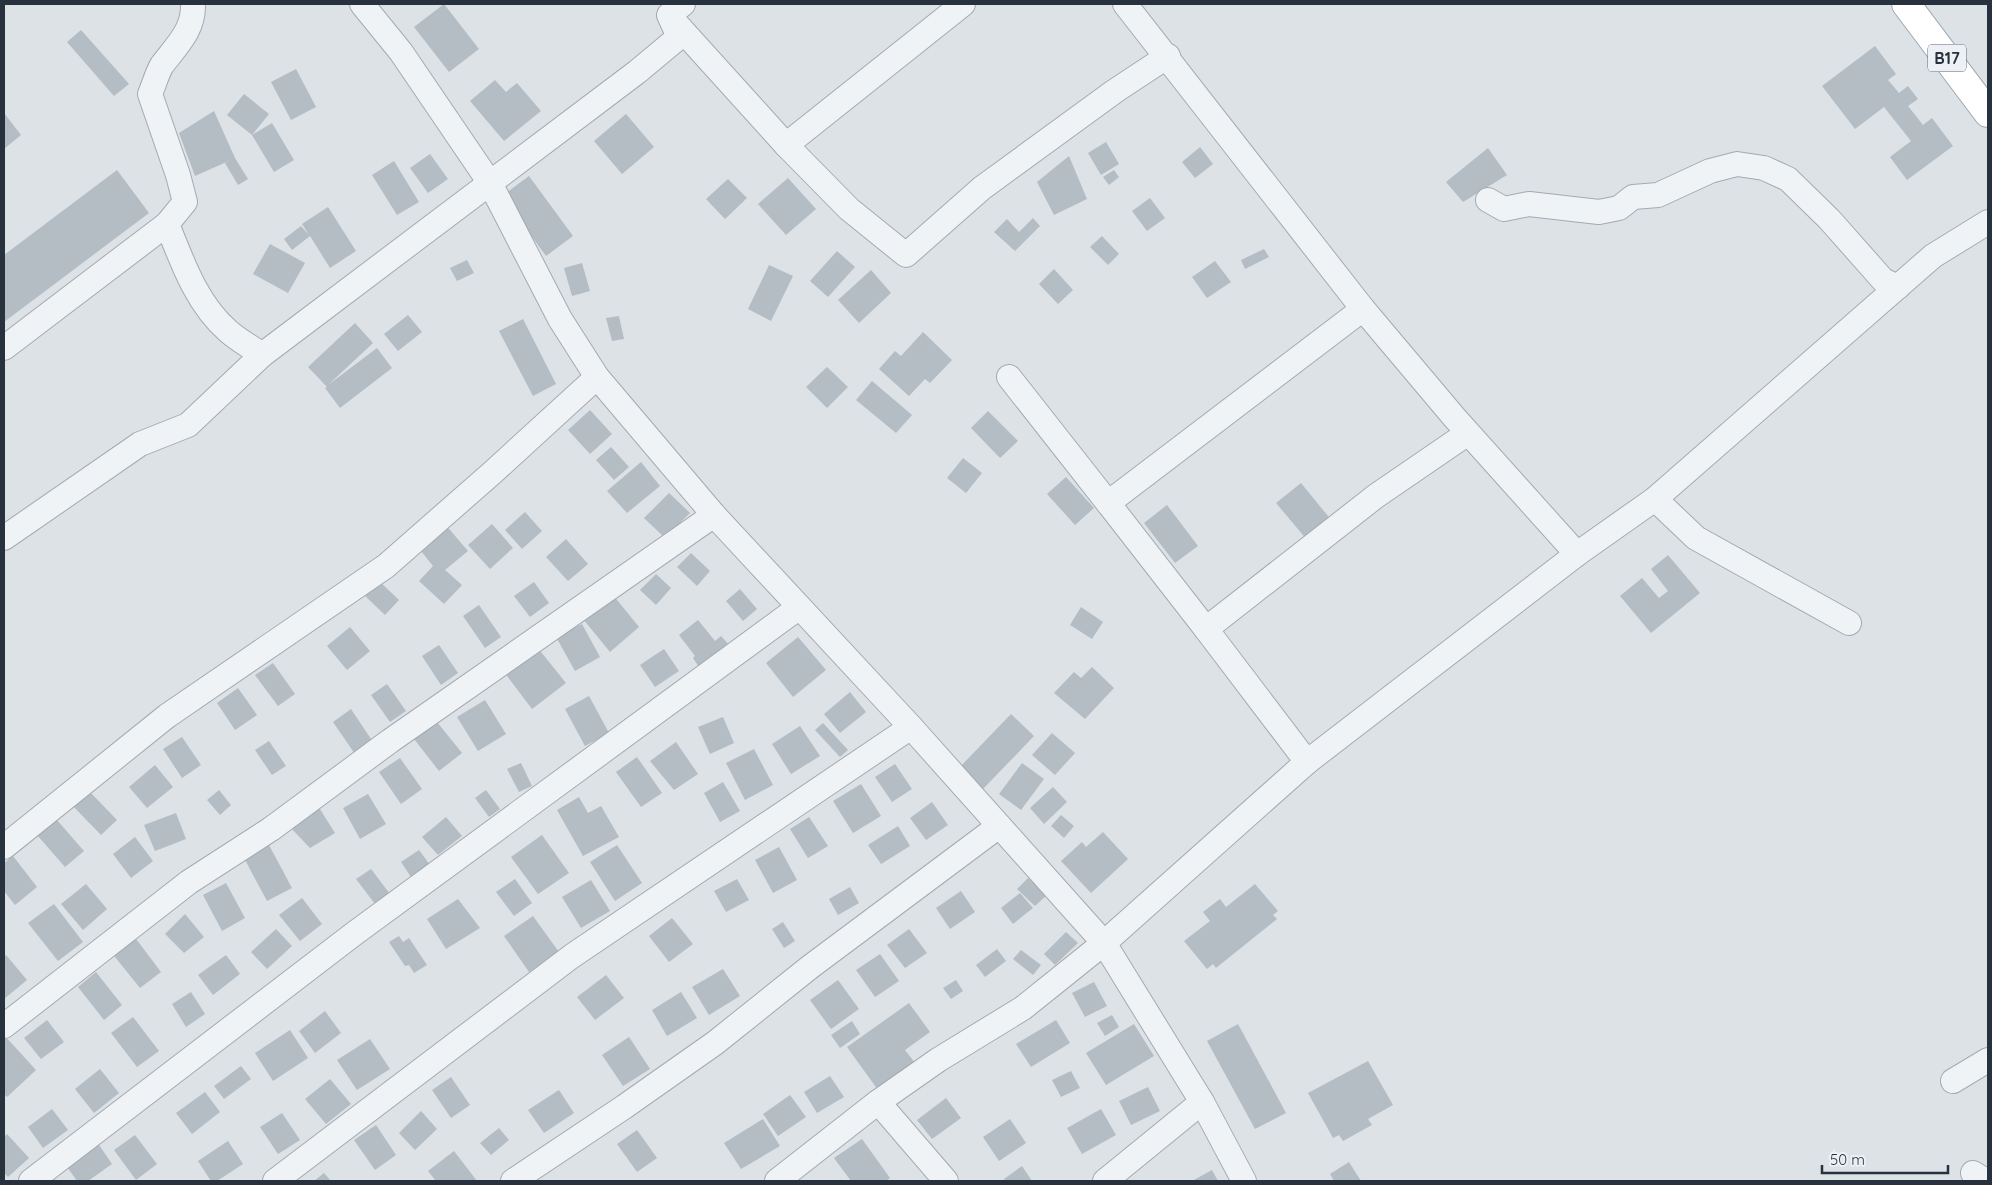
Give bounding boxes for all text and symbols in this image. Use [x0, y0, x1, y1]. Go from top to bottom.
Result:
road number: B17 [1928, 44, 1966, 72]
scale bar [1822, 1142, 1948, 1174]
text: 50 m [1830, 1150, 1865, 1169]

